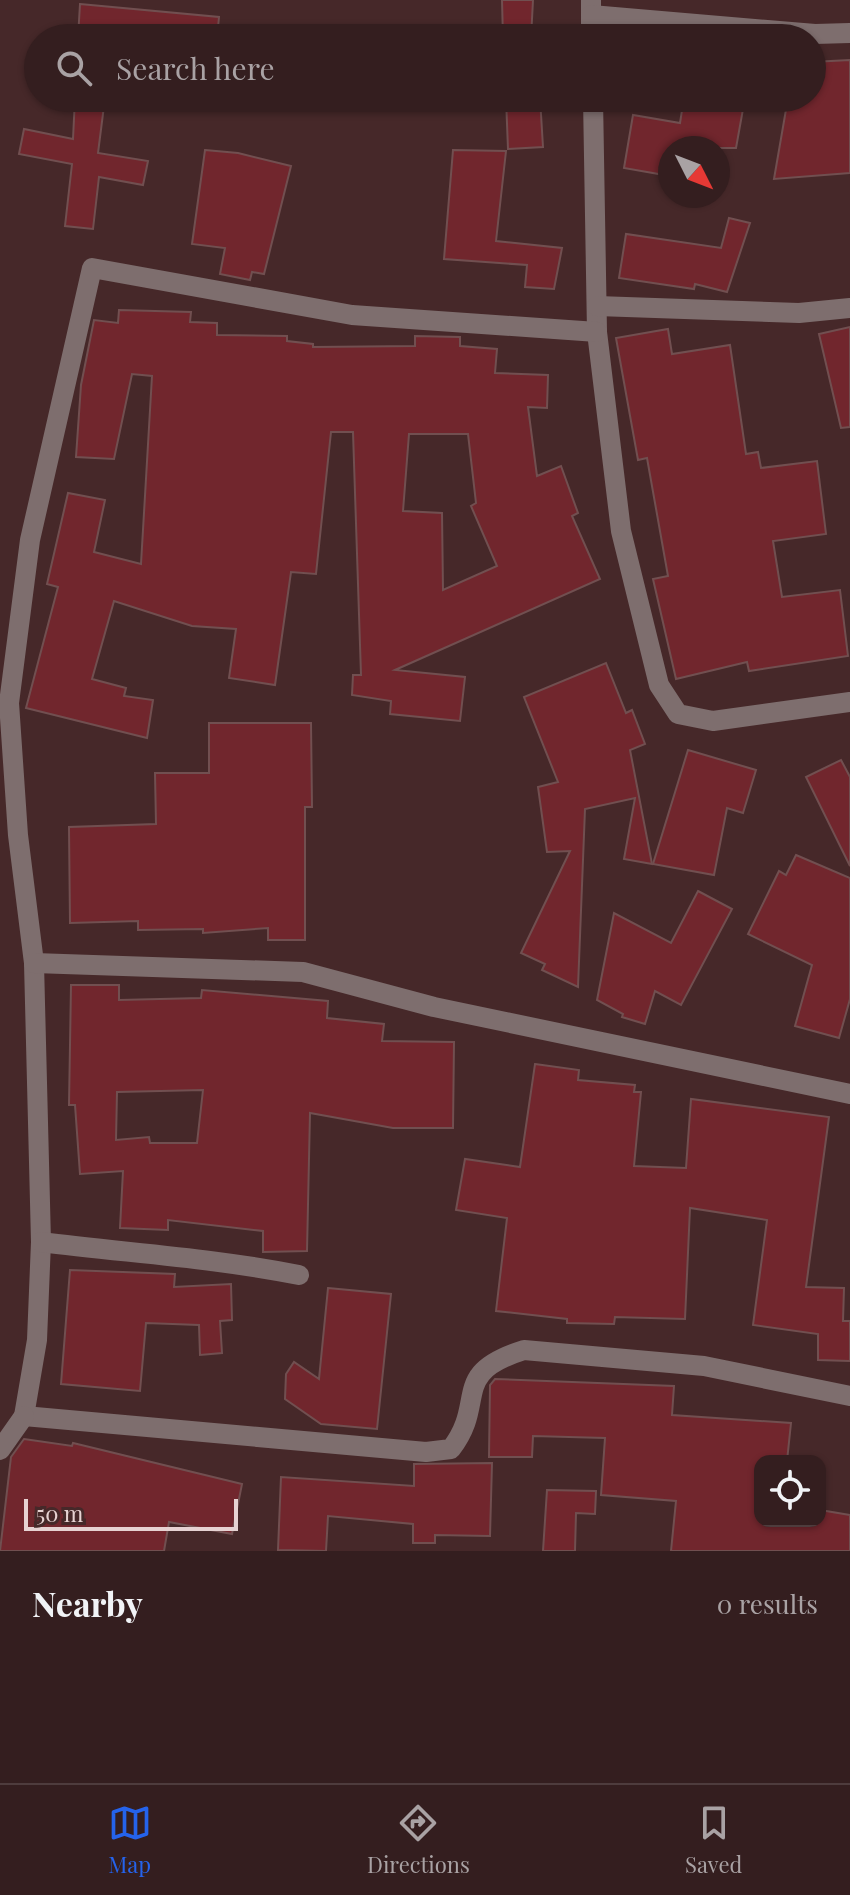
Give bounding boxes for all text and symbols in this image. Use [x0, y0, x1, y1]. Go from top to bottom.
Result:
search box [24, 24, 826, 112]
icon: search [52, 46, 96, 90]
text: Search here [116, 48, 275, 88]
north arrow [658, 136, 730, 208]
map controls [754, 1455, 826, 1527]
button: locate [754, 1455, 826, 1527]
scale bar [24, 1495, 238, 1531]
text: 50 m [36, 1498, 83, 1528]
text: Nearby [32, 1580, 143, 1626]
text: 0 results [717, 1586, 818, 1621]
tab: Map [108, 1801, 152, 1879]
tab: Directions [367, 1801, 470, 1879]
tab: Saved [685, 1801, 742, 1879]

